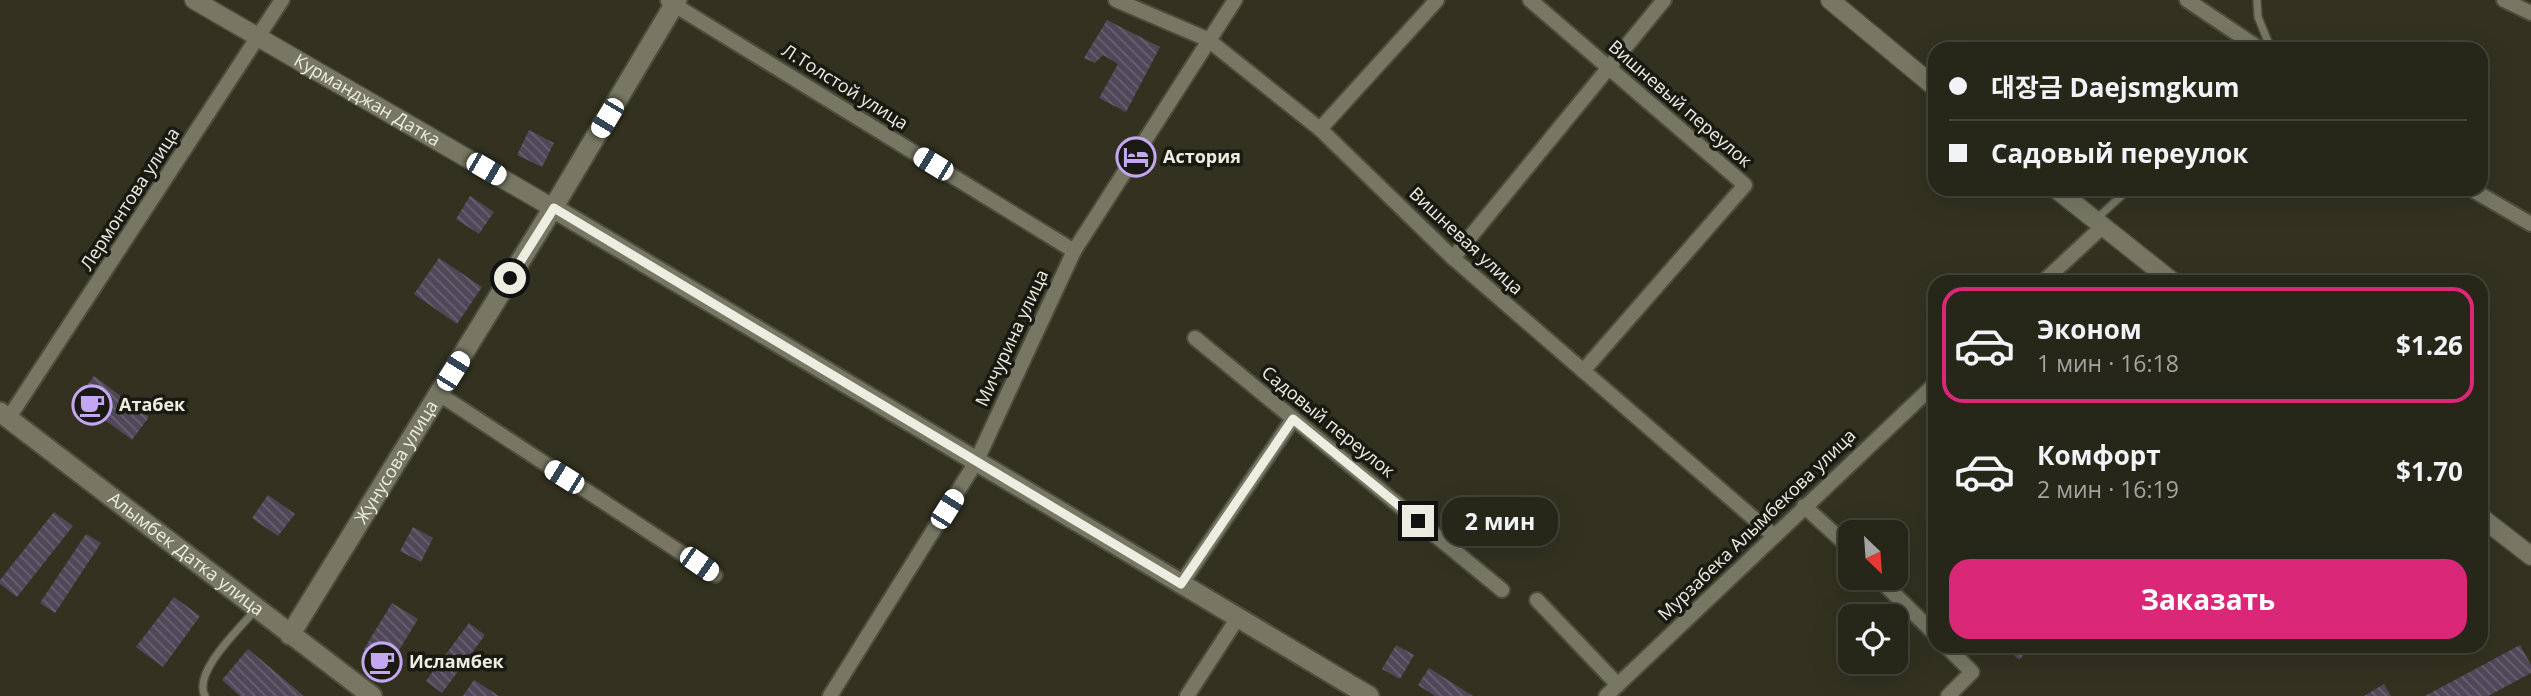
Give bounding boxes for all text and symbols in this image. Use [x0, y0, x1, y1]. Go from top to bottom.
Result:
street label: Вишневый переулок [1604, 34, 1758, 173]
street label: Л.Толстой улица [778, 38, 913, 135]
street label: Курманджан Датка [290, 48, 445, 151]
text: 대장금 Daejsmgkum [1991, 69, 2240, 105]
car [588, 95, 627, 141]
street label: Лермонтова улица [74, 123, 184, 274]
text: Садовый переулок [1991, 135, 2248, 171]
hotel icon: Астория [1115, 136, 1157, 178]
car [910, 144, 957, 184]
place label: Астория [1163, 144, 1241, 168]
car [463, 149, 510, 189]
street label: Вишневая улица [1405, 181, 1529, 299]
route start [494, 262, 526, 294]
street label: Мичурина улица [969, 265, 1053, 410]
text: Эконом [2037, 311, 2142, 347]
icon: car [1953, 314, 2016, 377]
text: $1.26 [2396, 327, 2463, 363]
text: 1 мин · 16:18 [2037, 347, 2179, 379]
car [433, 348, 474, 394]
street label: Садовый переулок [1257, 360, 1401, 483]
cafe icon: Атабек [71, 384, 113, 426]
place label: Атабек [119, 392, 186, 416]
street label: Жунусова улица [348, 395, 443, 528]
street label: Мурзабека Алымбекова улица [1652, 423, 1860, 625]
text: Комфорт [2037, 437, 2161, 473]
icon: car [1953, 440, 2016, 503]
text: $1.70 [2396, 453, 2463, 489]
car [541, 457, 588, 497]
text: 2 мин · 16:19 [2037, 473, 2179, 505]
street label: Алымбек Датка улица [104, 486, 270, 621]
car [927, 486, 968, 532]
callout: 2 мин [1442, 496, 1558, 546]
route end [1402, 505, 1434, 537]
text: 2 мин [1465, 505, 1535, 537]
north arrow [1838, 520, 1908, 590]
map controls [1838, 520, 1908, 674]
car [676, 543, 723, 585]
button: Заказать [1949, 559, 2467, 639]
button: locate [1838, 604, 1908, 674]
cafe icon: Исламбек [361, 641, 403, 683]
place label: Исламбек [409, 649, 505, 673]

